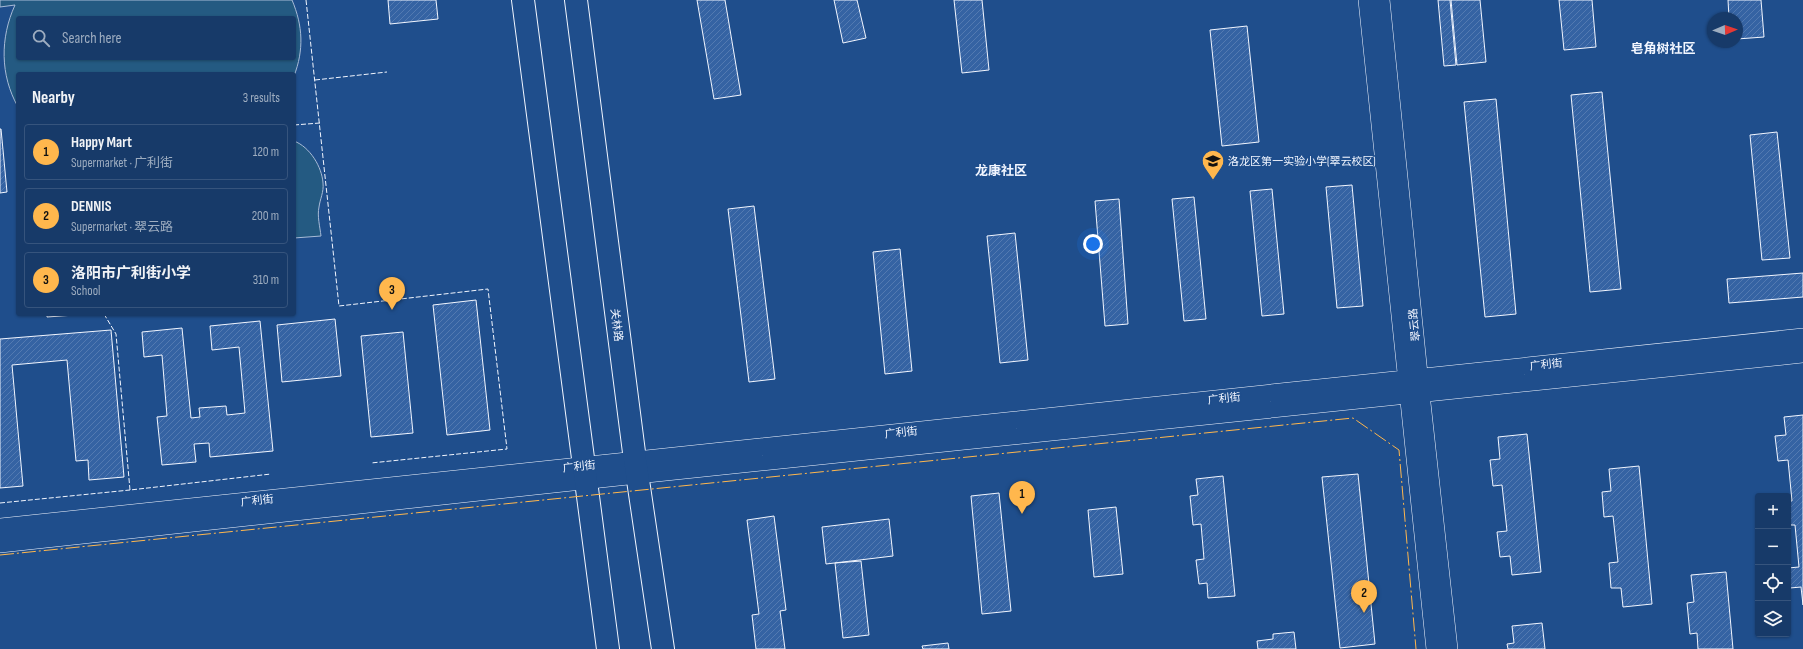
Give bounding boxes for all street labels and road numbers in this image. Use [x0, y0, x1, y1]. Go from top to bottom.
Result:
street label: 关林路 [608, 308, 625, 342]
street label: 翠云路 [1406, 308, 1423, 342]
street label: 广利街 [1529, 356, 1563, 373]
street label: 广利街 [1207, 390, 1241, 407]
street label: 广利街 [884, 424, 918, 441]
street label: 广利街 [562, 458, 596, 475]
street label: 广利街 [240, 492, 274, 509]

